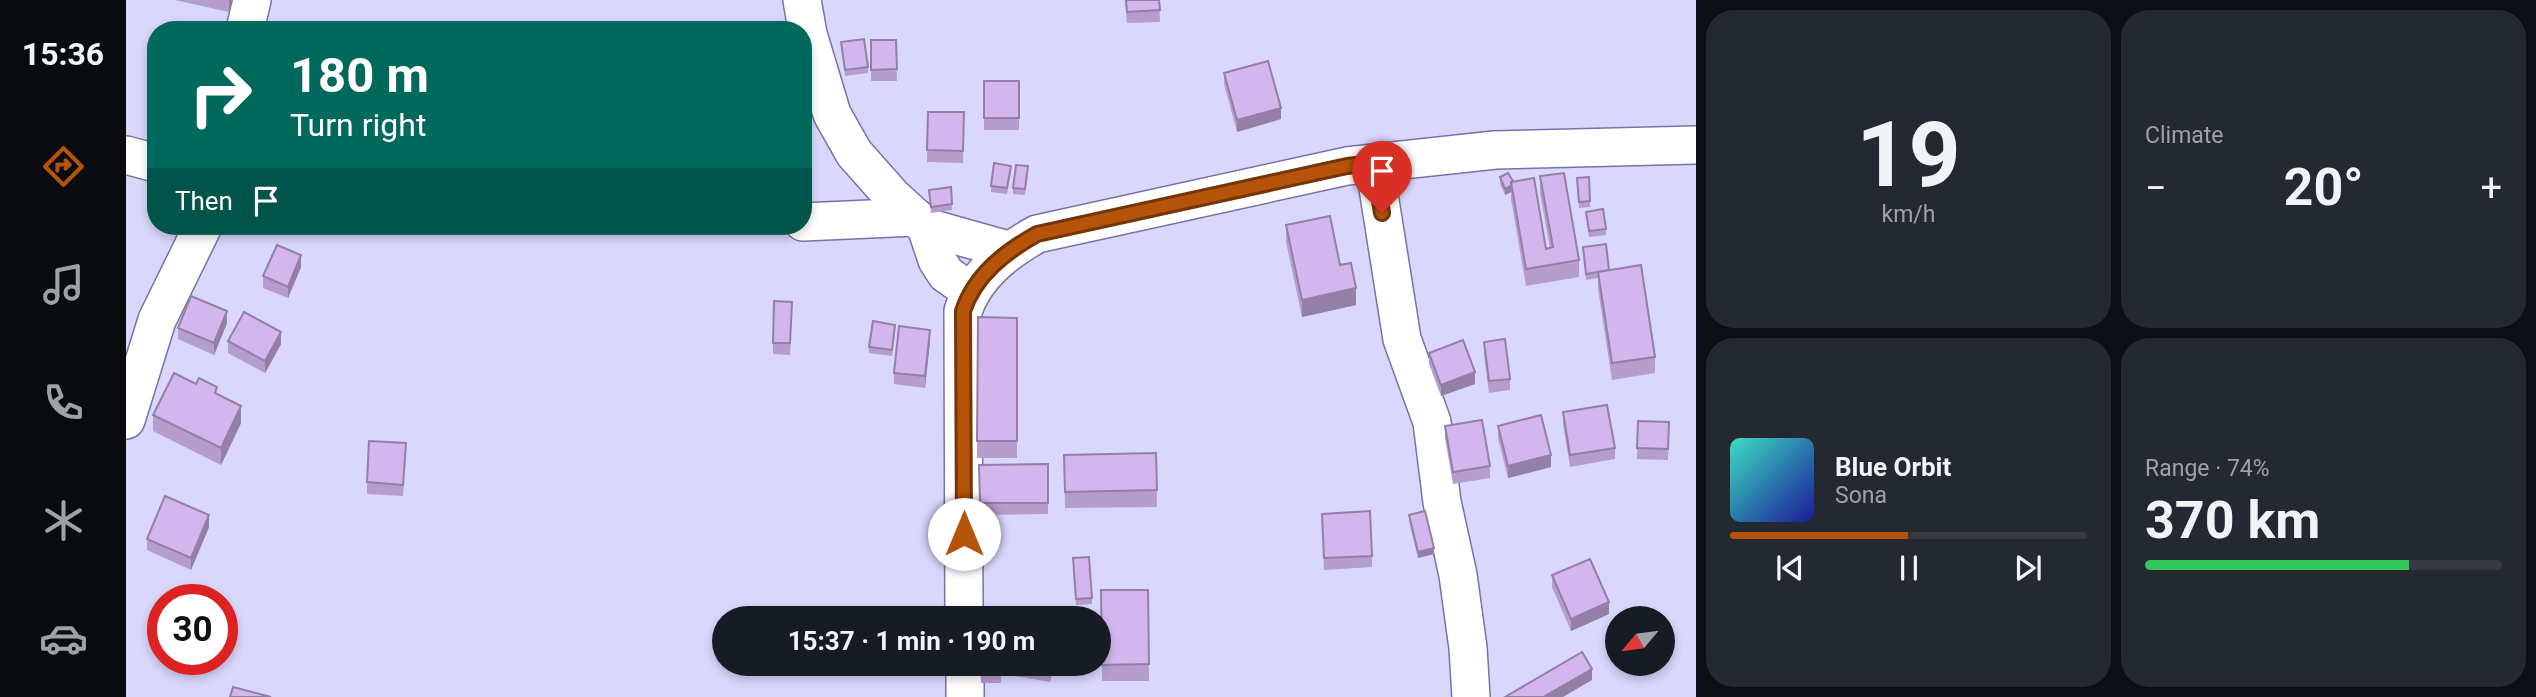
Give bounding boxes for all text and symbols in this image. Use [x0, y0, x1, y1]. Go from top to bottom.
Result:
text: 15:36 [22, 35, 104, 73]
text: 180 m [290, 47, 429, 104]
icon: right [175, 49, 266, 140]
text: 19 [1856, 102, 1961, 208]
text: Turn right [290, 106, 426, 144]
text: Climate [2145, 122, 2224, 149]
pin [1352, 141, 1412, 213]
icon: directions [39, 142, 88, 191]
icon: arrive [1363, 152, 1401, 190]
text: 20° [2284, 157, 2364, 218]
text: − [2145, 166, 2167, 210]
text: + [2480, 166, 2502, 210]
icon: arrive [247, 182, 285, 220]
text: Then [175, 186, 233, 216]
text: km/h [1882, 201, 1936, 228]
icon: music [39, 260, 88, 309]
icon: phone [39, 378, 88, 427]
text: Blue Orbit [1835, 452, 1951, 482]
text: Range · 74% [2145, 455, 2270, 482]
text: Sona [1835, 482, 1887, 509]
text: 370 km [2145, 490, 2320, 551]
icon: climate [39, 496, 88, 545]
position arrow [927, 497, 1001, 571]
icon: previous [1771, 549, 1809, 587]
icon: pause [1890, 549, 1928, 587]
icon: next [2009, 549, 2047, 587]
speed limit sign: 30 [147, 584, 238, 675]
north arrow [1605, 606, 1675, 676]
map controls [1605, 606, 1675, 676]
icon: car [39, 614, 88, 663]
text: 15:37 · 1 min · 190 m [788, 626, 1035, 656]

